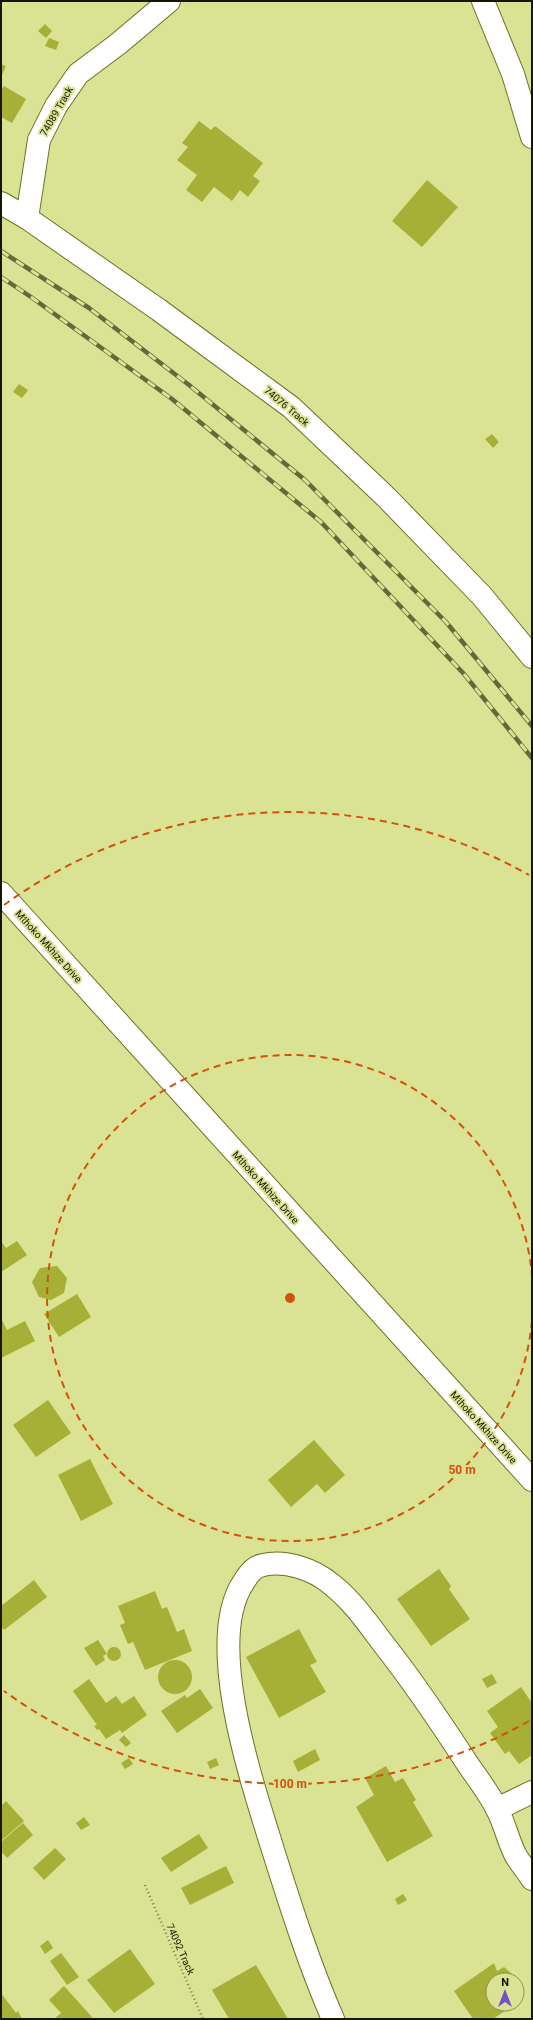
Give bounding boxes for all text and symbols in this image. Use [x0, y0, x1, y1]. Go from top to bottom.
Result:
street label: 74089 Track [38, 84, 75, 138]
street label: 74076 Track [262, 385, 312, 429]
street label: Mthoko Mkhize Drive [13, 908, 84, 985]
street label: Mthoko Mkhize Drive [230, 1149, 301, 1226]
centre of rings [283, 1291, 297, 1305]
street label: Mthoko Mkhize Drive [448, 1389, 519, 1466]
text: 50 m [448, 1463, 476, 1477]
text: 100 m [273, 1777, 307, 1791]
street label: 74092 Track [164, 1922, 197, 1977]
north arrow [485, 1972, 525, 2012]
text: N [501, 1976, 509, 1989]

